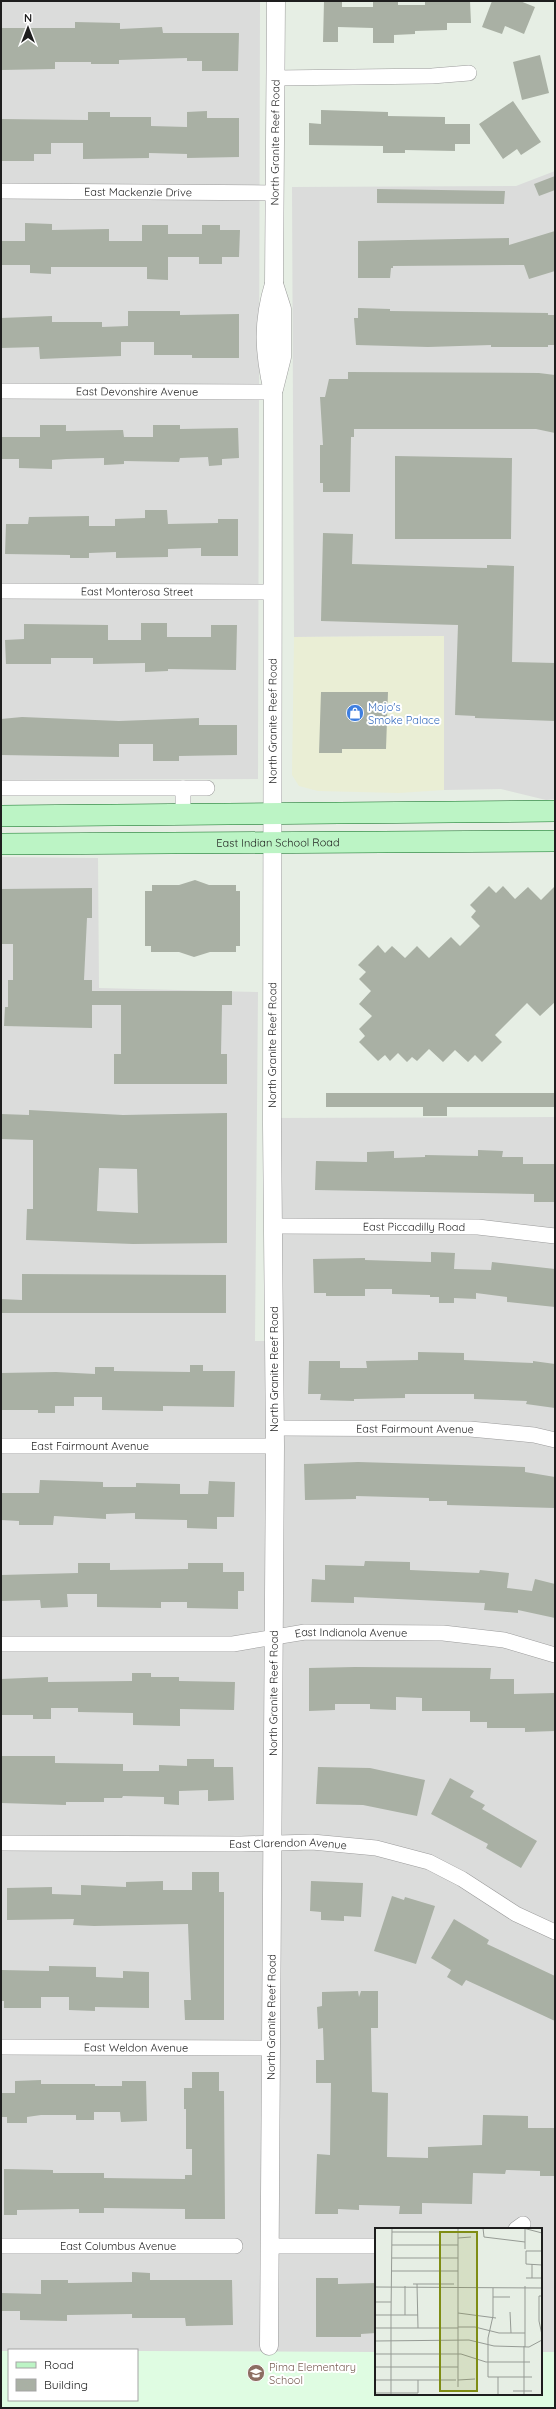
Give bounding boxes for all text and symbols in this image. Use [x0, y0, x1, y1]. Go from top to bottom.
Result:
north arrow [8, 8, 48, 48]
text: N [24, 11, 32, 25]
street label: North Granite Reef Road [268, 79, 282, 206]
street label: East Mackenzie Drive [84, 185, 192, 199]
street label: East Devonshire Avenue [76, 384, 198, 399]
street label: East Monterosa Street [81, 584, 194, 599]
street label: North Granite Reef Road [265, 658, 280, 784]
place label: Mojo's Smoke Palace [368, 700, 440, 727]
shop icon: Mojo's Smoke Palace [345, 703, 365, 723]
street label: East Indian School Road [216, 835, 340, 850]
street label: North Granite Reef Road [265, 982, 279, 1108]
street label: East Piccadilly Road [363, 1219, 465, 1234]
street label: North Granite Reef Road [267, 1306, 281, 1432]
street label: East Fairmount Avenue [356, 1421, 475, 1436]
street label: East Fairmount Avenue [31, 1439, 149, 1453]
street label: East Indianola Avenue [294, 1625, 407, 1641]
street label: North Granite Reef Road [266, 1630, 281, 1756]
street label: East Clarendon Avenue [229, 1835, 348, 1852]
street label: North Granite Reef Road [264, 1954, 279, 2080]
street label: East Weldon Avenue [84, 2040, 188, 2055]
inset map [375, 2228, 542, 2395]
street label: East Columbus Avenue [60, 2239, 176, 2253]
legend [8, 2349, 138, 2401]
text: Road [44, 2357, 74, 2372]
place label: Pima Elementary School [269, 2360, 356, 2387]
school or university icon: Pima Elementary School [246, 2363, 266, 2383]
text: Building [44, 2377, 88, 2392]

